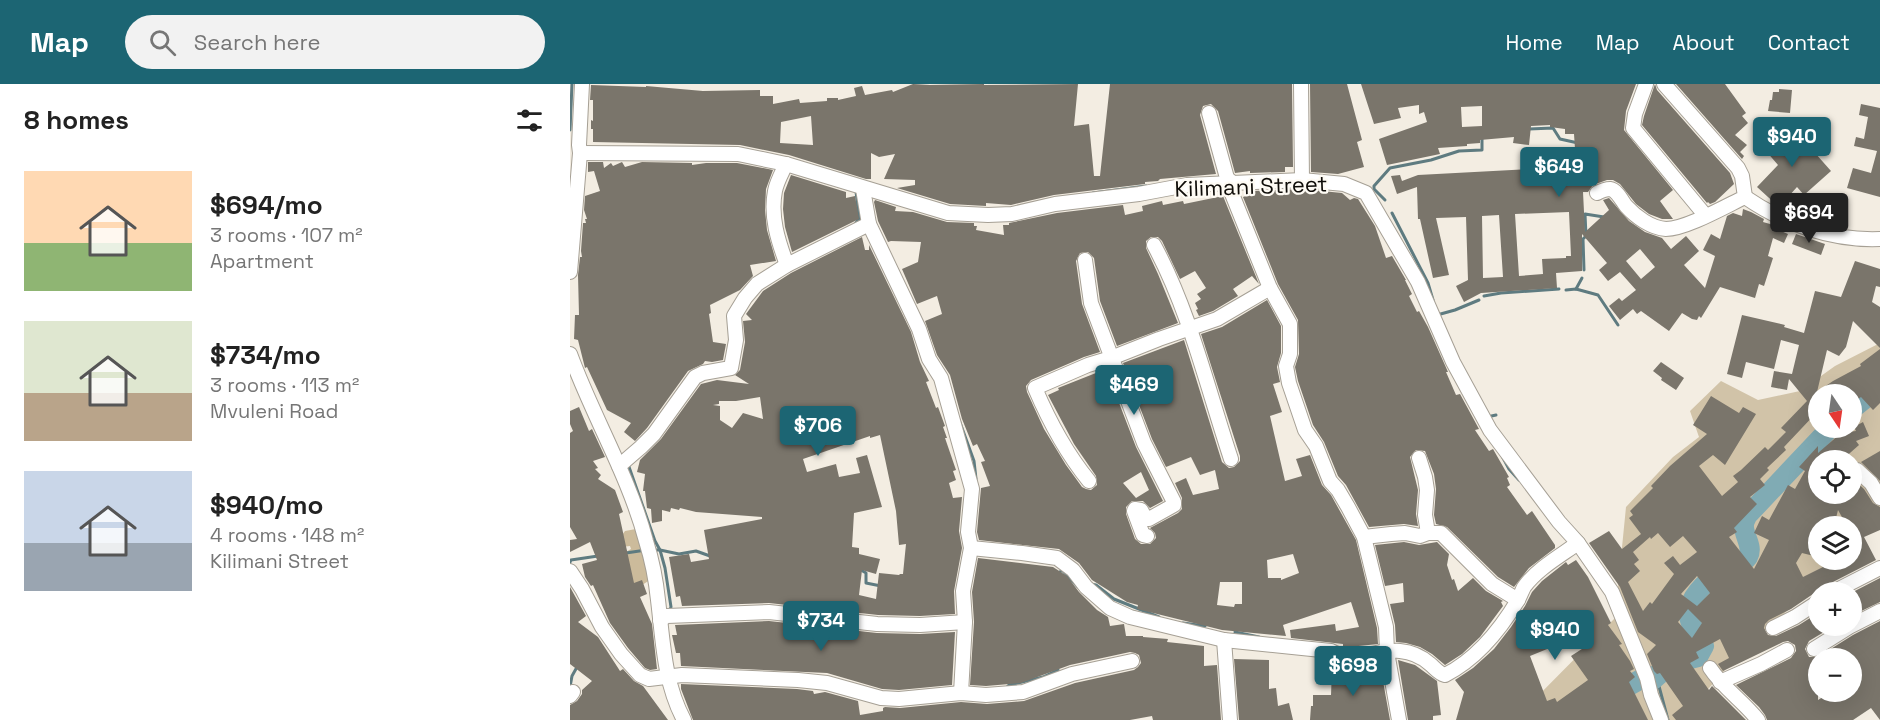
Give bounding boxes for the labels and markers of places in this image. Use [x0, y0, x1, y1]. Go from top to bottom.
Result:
pin: $940 [1756, 117, 1828, 168]
pin: $649 [1523, 147, 1595, 198]
pin: $694 [1773, 193, 1845, 244]
pin: $469 [1098, 365, 1170, 416]
pin: $706 [782, 406, 854, 457]
pin: $734 [785, 601, 857, 652]
pin: $940 [1519, 610, 1591, 661]
pin: $698 [1317, 646, 1389, 697]

